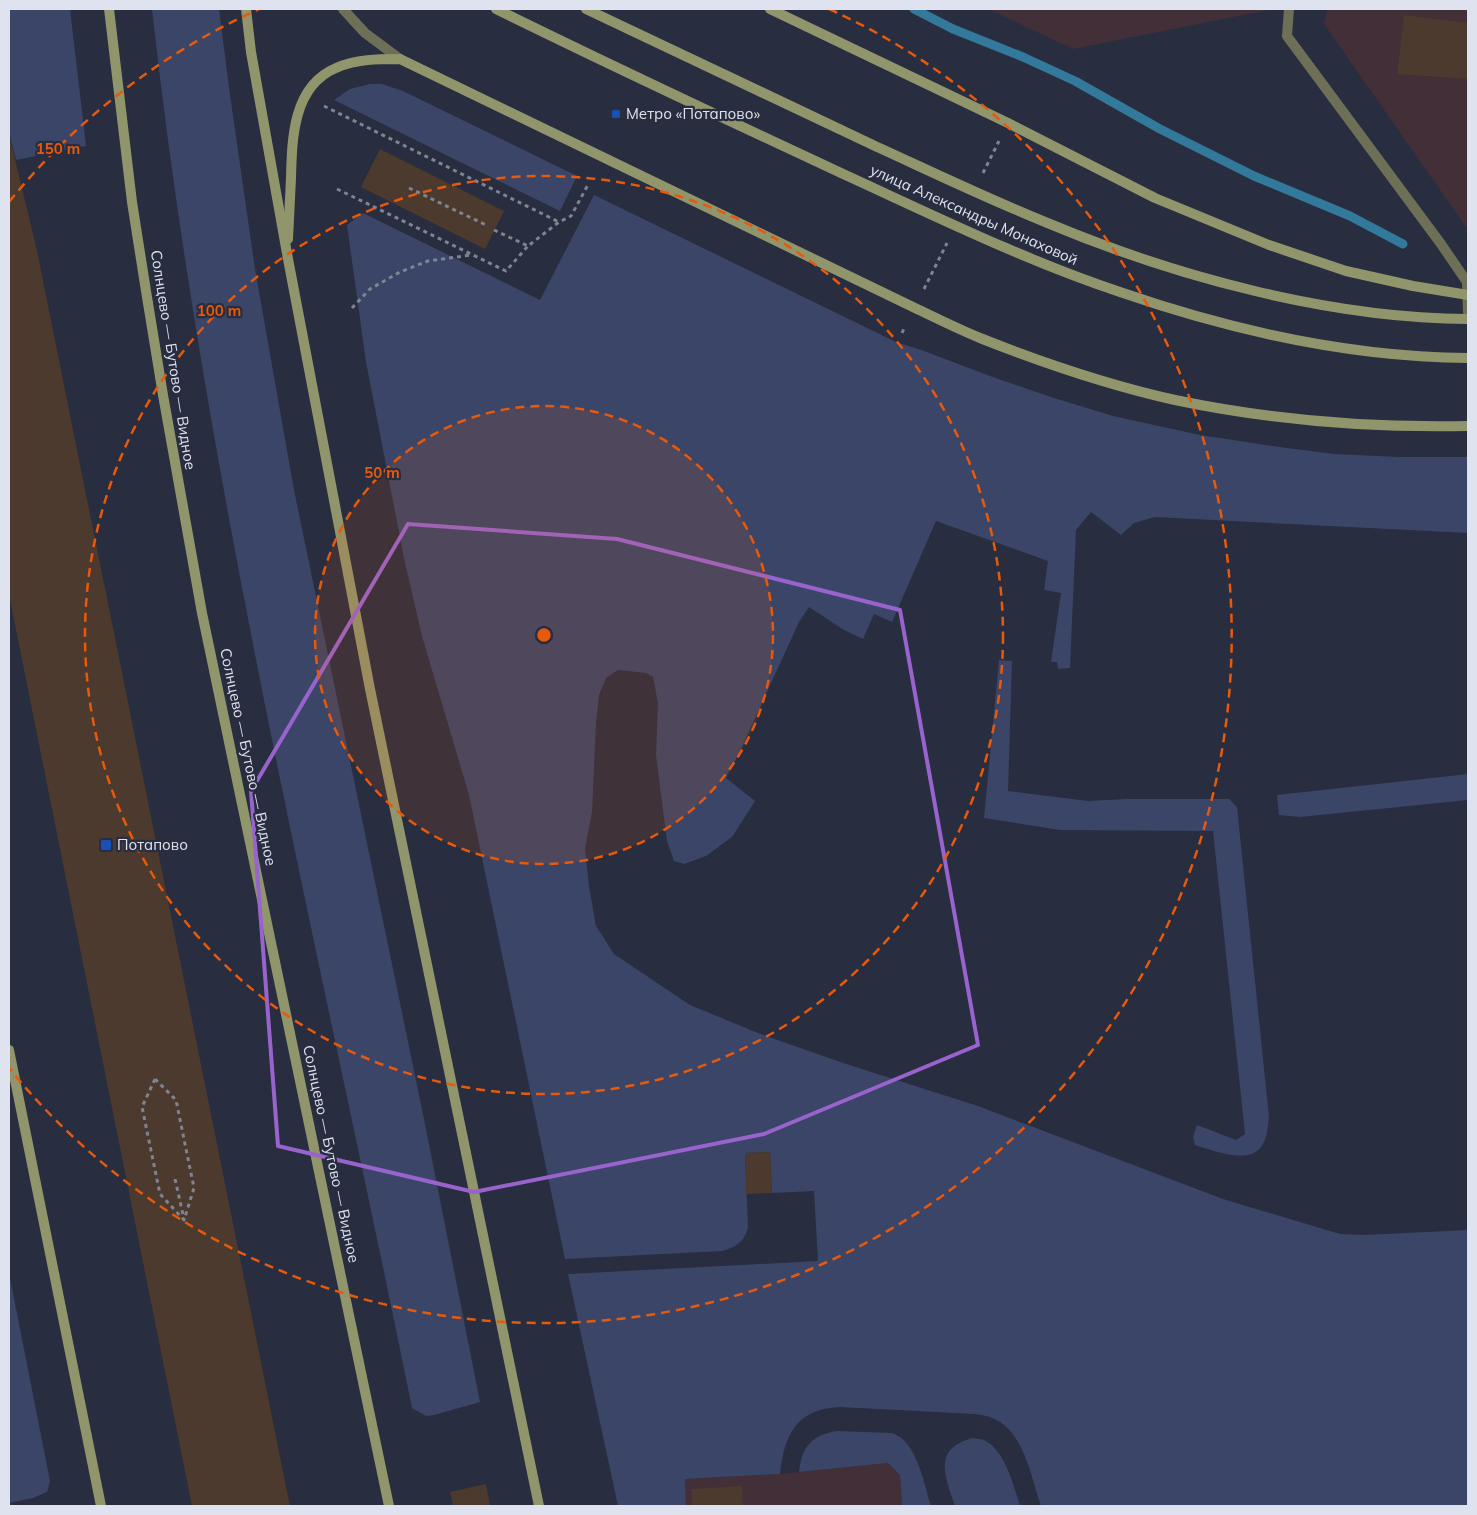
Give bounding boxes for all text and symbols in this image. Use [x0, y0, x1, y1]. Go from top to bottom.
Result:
place label: Метро «Потапово» [626, 104, 761, 123]
marker: Метро «Потапово» [610, 108, 622, 120]
text: 150 m [36, 139, 80, 158]
street label: улица Александры Монаховой [867, 160, 1081, 269]
street label: Солнцево — Бутово — Видное [147, 249, 200, 471]
text: 100 m [197, 301, 241, 320]
text: 50 m [364, 463, 400, 482]
centre of rings [535, 626, 553, 644]
street label: Солнцево — Бутово — Видное [216, 646, 281, 868]
place label: Потапово [117, 835, 188, 854]
marker: Потапово [99, 838, 113, 852]
street label: Солнцево — Бутово — Видное [299, 1043, 364, 1265]

